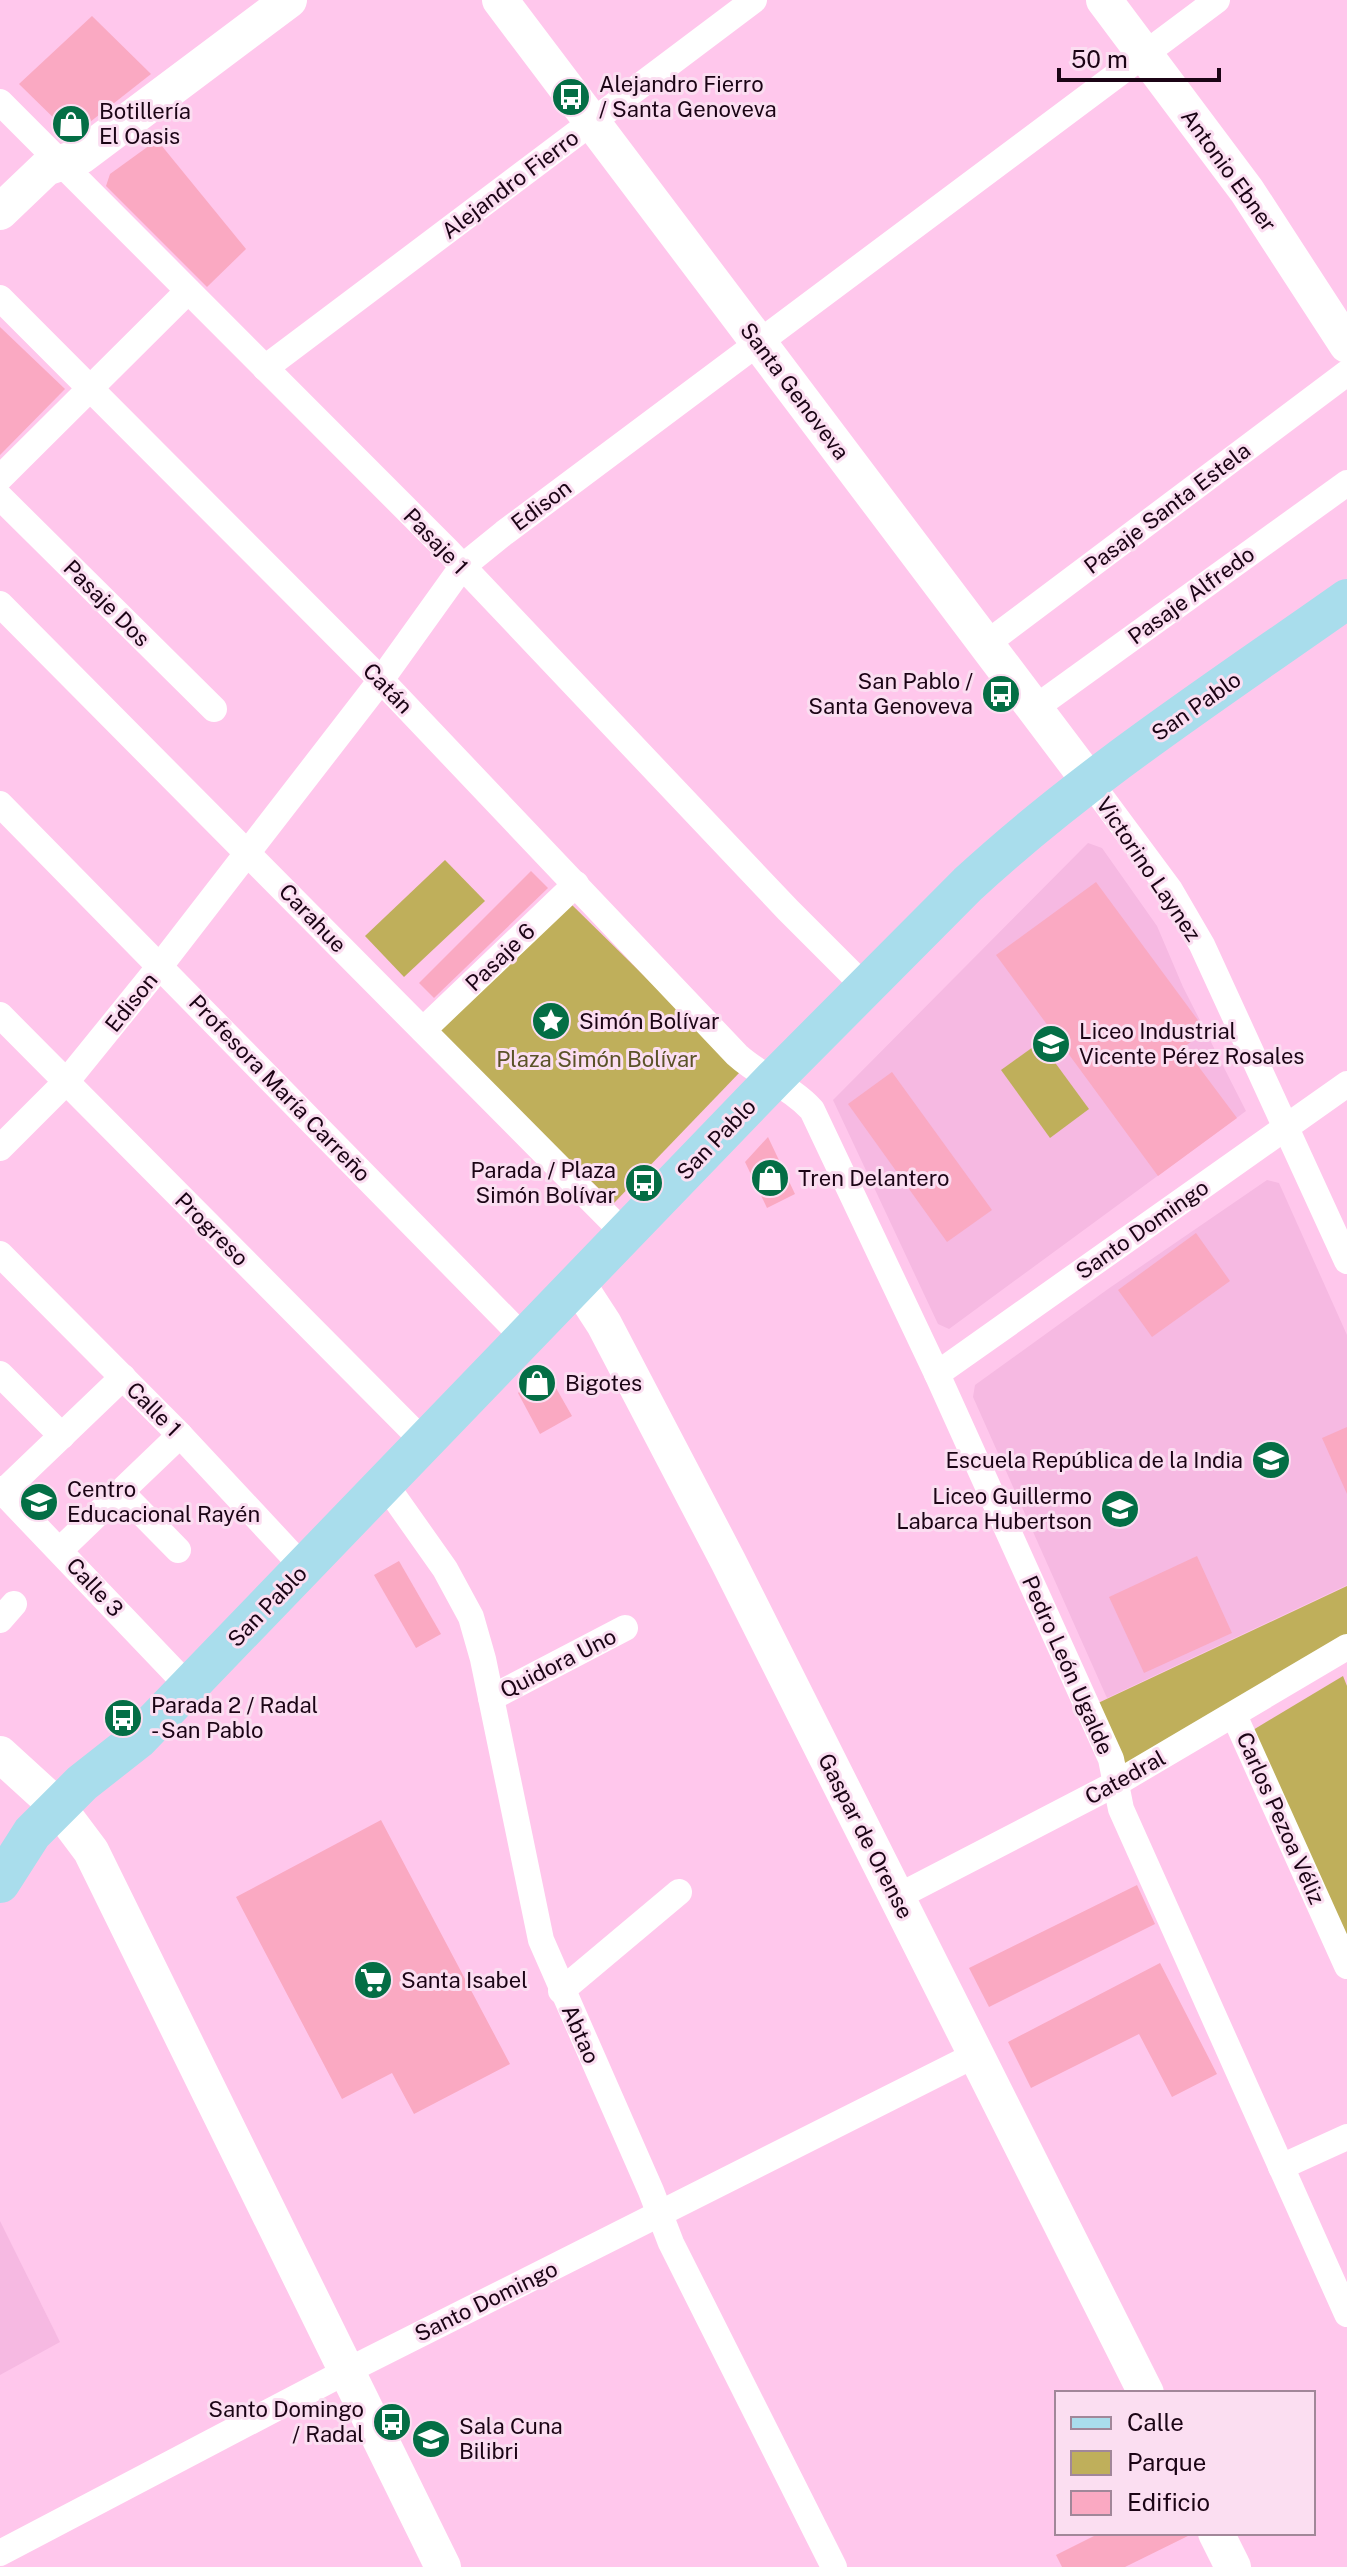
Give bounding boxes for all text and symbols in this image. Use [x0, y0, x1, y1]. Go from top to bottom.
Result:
scale bar [1059, 32, 1219, 82]
text: 50 m [1071, 45, 1128, 73]
place label: Alejandro Fierro / Santa Genoveva [599, 71, 777, 122]
bus stop icon: Alejandro Fierro / Santa Genoveva [550, 76, 592, 118]
place label: Botillería El Oasis [99, 98, 191, 149]
shop icon: Botillería El Oasis [50, 103, 92, 145]
street label: Antonio Ebner [1176, 104, 1282, 236]
street label: Alejandro Fierro [436, 124, 584, 244]
street label: Santa Genoveva [735, 317, 855, 465]
street label: Pasaje Santa Estela [1079, 437, 1255, 579]
street label: Edison [506, 474, 576, 536]
street label: Pasaje 1 [398, 503, 474, 579]
street label: Pasaje Alfredo [1123, 541, 1259, 649]
street label: Pasaje Dos [58, 554, 156, 652]
street label: Catán [358, 657, 418, 719]
street label: San Pablo [1147, 666, 1245, 746]
place label: San Pablo / Santa Genoveva [808, 668, 973, 719]
bus stop icon: San Pablo / Santa Genoveva [980, 673, 1022, 715]
street label: Victorino Laynez [1091, 792, 1207, 946]
street label: Carahue [274, 878, 352, 958]
street label: Pasaje 6 [460, 918, 540, 996]
street label: Edison [99, 967, 163, 1037]
street label: Profesora María Carreño [184, 989, 376, 1187]
place icon: Simón Bolívar [530, 1000, 572, 1042]
place label: Simón Bolívar [579, 1008, 720, 1034]
place label: Liceo Industrial Vicente Pérez Rosales [1079, 1018, 1304, 1069]
school or university icon: Liceo Industrial Vicente Pérez Rosales [1030, 1023, 1072, 1065]
park label: Plaza Simón Bolívar [496, 1046, 698, 1072]
street label: San Pablo [671, 1093, 761, 1185]
place label: Parada / Plaza Simón Bolívar [470, 1157, 616, 1208]
shop icon: Tren Delantero [749, 1157, 791, 1199]
bus stop icon: Parada / Plaza Simón Bolívar [623, 1162, 665, 1204]
place label: Tren Delantero [798, 1165, 950, 1191]
street label: Santo Domingo [1071, 1174, 1213, 1284]
street label: Progreso [170, 1187, 254, 1271]
shop icon: Bigotes [516, 1362, 558, 1404]
place label: Bigotes [565, 1370, 642, 1396]
street label: Calle 1 [121, 1376, 187, 1442]
school or university icon: Escuela República de la India [1250, 1439, 1292, 1481]
place label: Escuela República de la India [945, 1447, 1243, 1473]
place label: Centro Educacional Rayén [67, 1476, 260, 1527]
school or university icon: Centro Educacional Rayén [18, 1481, 60, 1523]
place label: Liceo Guillermo Labarca Hubertson [896, 1483, 1092, 1534]
school or university icon: Liceo Guillermo Labarca Hubertson [1099, 1488, 1141, 1530]
street label: Calle 3 [61, 1552, 129, 1622]
street label: San Pablo [222, 1560, 312, 1652]
street label: Pedro León Ugalde [1017, 1572, 1119, 1758]
street label: Quidora Uno [496, 1623, 620, 1703]
place label: Parada 2 / Radal - San Pablo [151, 1692, 318, 1743]
bus stop icon: Parada 2 / Radal - San Pablo [102, 1697, 144, 1739]
street label: Carlos Pezoa Véliz [1231, 1728, 1331, 1908]
street label: Catedral [1080, 1744, 1170, 1810]
street label: Gaspar de Orense [813, 1749, 919, 1923]
supermarket icon: Santa Isabel [352, 1959, 394, 2001]
place label: Santa Isabel [401, 1967, 528, 1993]
street label: Abtao [557, 2001, 605, 2067]
street label: Santo Domingo [410, 2255, 562, 2347]
legend [1055, 2391, 1315, 2535]
place label: Santo Domingo / Radal [208, 2396, 364, 2447]
bus stop icon: Santo Domingo / Radal [371, 2401, 413, 2443]
text: Calle [1127, 2408, 1184, 2436]
place label: Sala Cuna Bilibri [459, 2413, 563, 2464]
school or university icon: Sala Cuna Bilibri [410, 2418, 452, 2460]
text: Parque [1127, 2448, 1206, 2476]
text: Edificio [1127, 2488, 1210, 2516]

